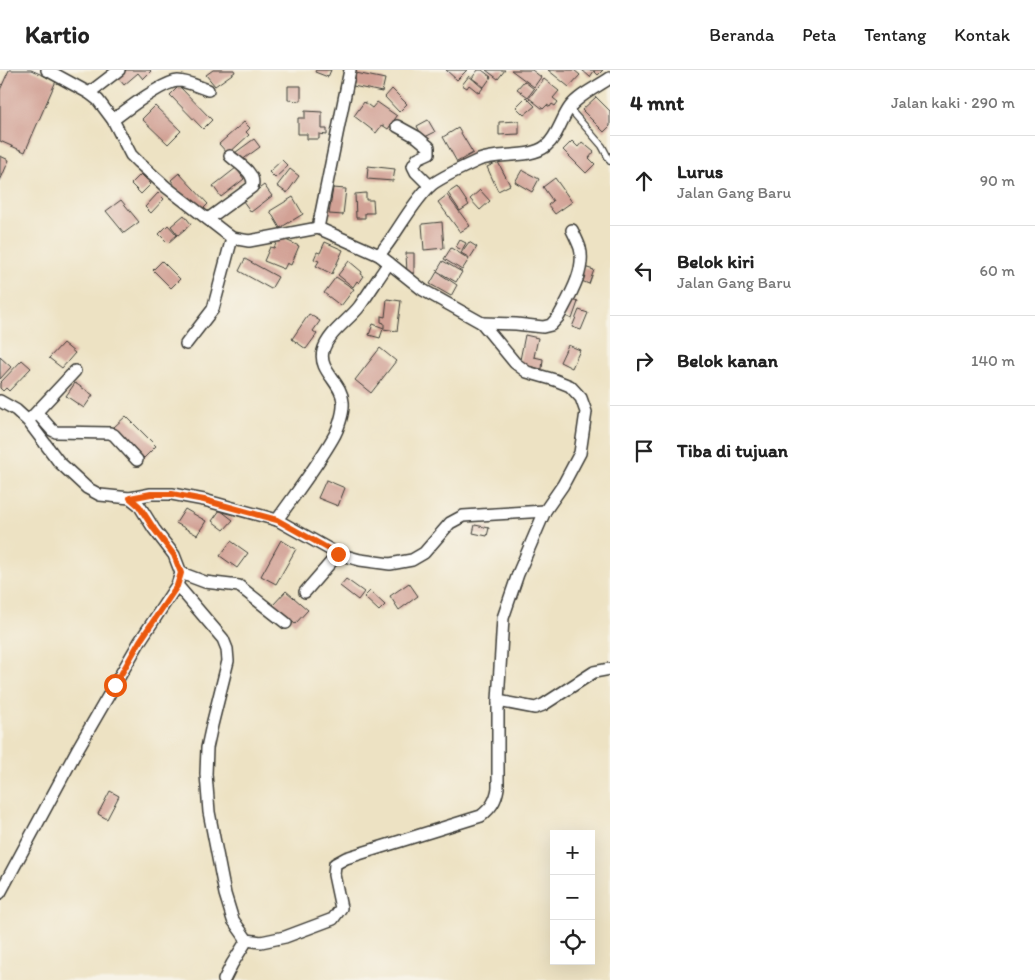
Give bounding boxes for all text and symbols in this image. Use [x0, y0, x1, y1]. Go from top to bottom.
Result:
text: Kartio [25, 20, 90, 49]
text: Beranda [709, 24, 774, 46]
text: Peta [802, 24, 836, 46]
text: Tentang [864, 24, 926, 46]
text: Kontak [954, 24, 1010, 46]
text: 4 mnt [630, 90, 684, 115]
text: Jalan kaki · 290 m [891, 93, 1015, 112]
text: Lurus [677, 160, 723, 183]
icon: ahead [630, 167, 658, 195]
text: 90 m [980, 171, 1015, 190]
text: Jalan Gang Baru [677, 183, 791, 202]
text: Belok kiri [677, 250, 754, 273]
icon: left [630, 257, 658, 285]
text: 60 m [980, 261, 1015, 280]
text: Jalan Gang Baru [677, 273, 791, 292]
icon: right [630, 347, 658, 375]
text: Belok kanan [677, 349, 778, 372]
text: 140 m [971, 351, 1015, 370]
icon: arrive [630, 437, 658, 465]
text: Tiba di tujuan [677, 439, 788, 462]
route end [327, 543, 350, 566]
route start [104, 674, 127, 697]
map controls [550, 830, 595, 965]
button: + [550, 830, 595, 875]
button: − [550, 875, 595, 920]
button: locate [550, 920, 595, 965]

